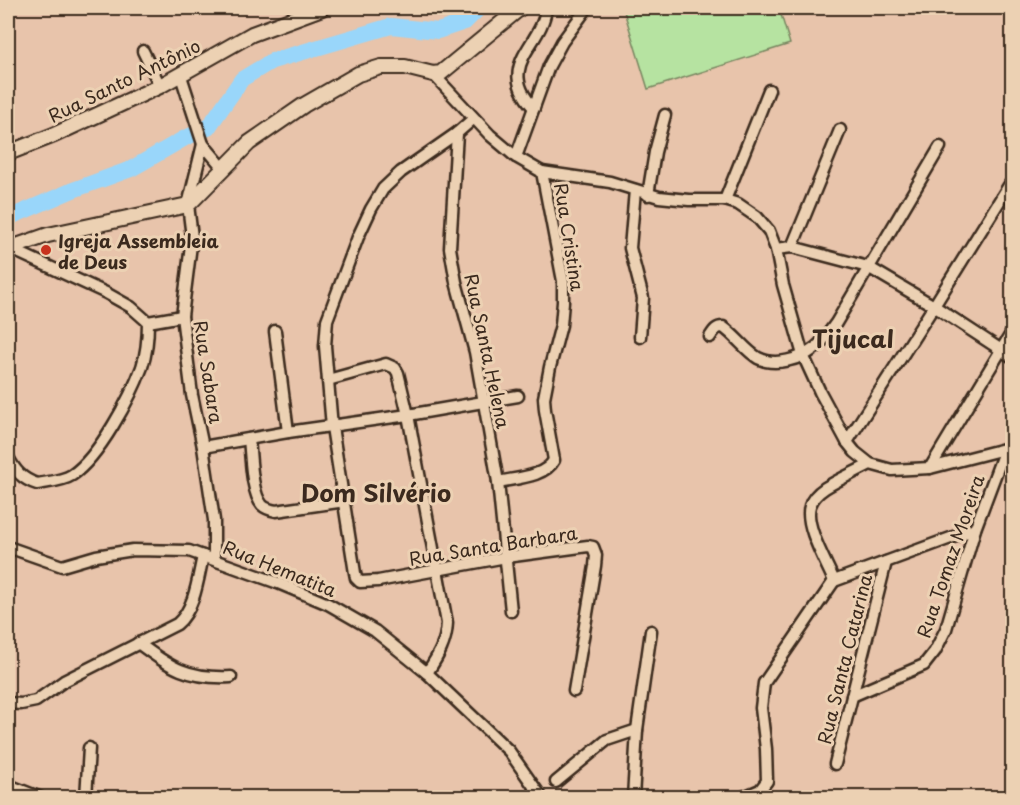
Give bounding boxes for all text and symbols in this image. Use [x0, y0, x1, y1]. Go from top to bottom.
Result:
street label: Rua Santo Antônio [43, 31, 205, 129]
street label: Rua Cristina [548, 181, 592, 294]
place label: Igreja Assembleia de Deus [58, 227, 220, 275]
marker: Igreja Assembleia de Deus [39, 243, 53, 257]
street label: Rua Santa Helena [458, 271, 518, 431]
street label: Rua Sabara [188, 319, 231, 426]
district label: Tijucal [812, 320, 894, 356]
street label: Rua Tomaz Moreira [909, 470, 991, 641]
district label: Dom Silvério [301, 474, 451, 510]
street label: Rua Santa Barbara [407, 518, 580, 572]
street label: Rua Hematita [219, 533, 341, 603]
street label: Rua Santa Catarina [810, 570, 878, 747]

